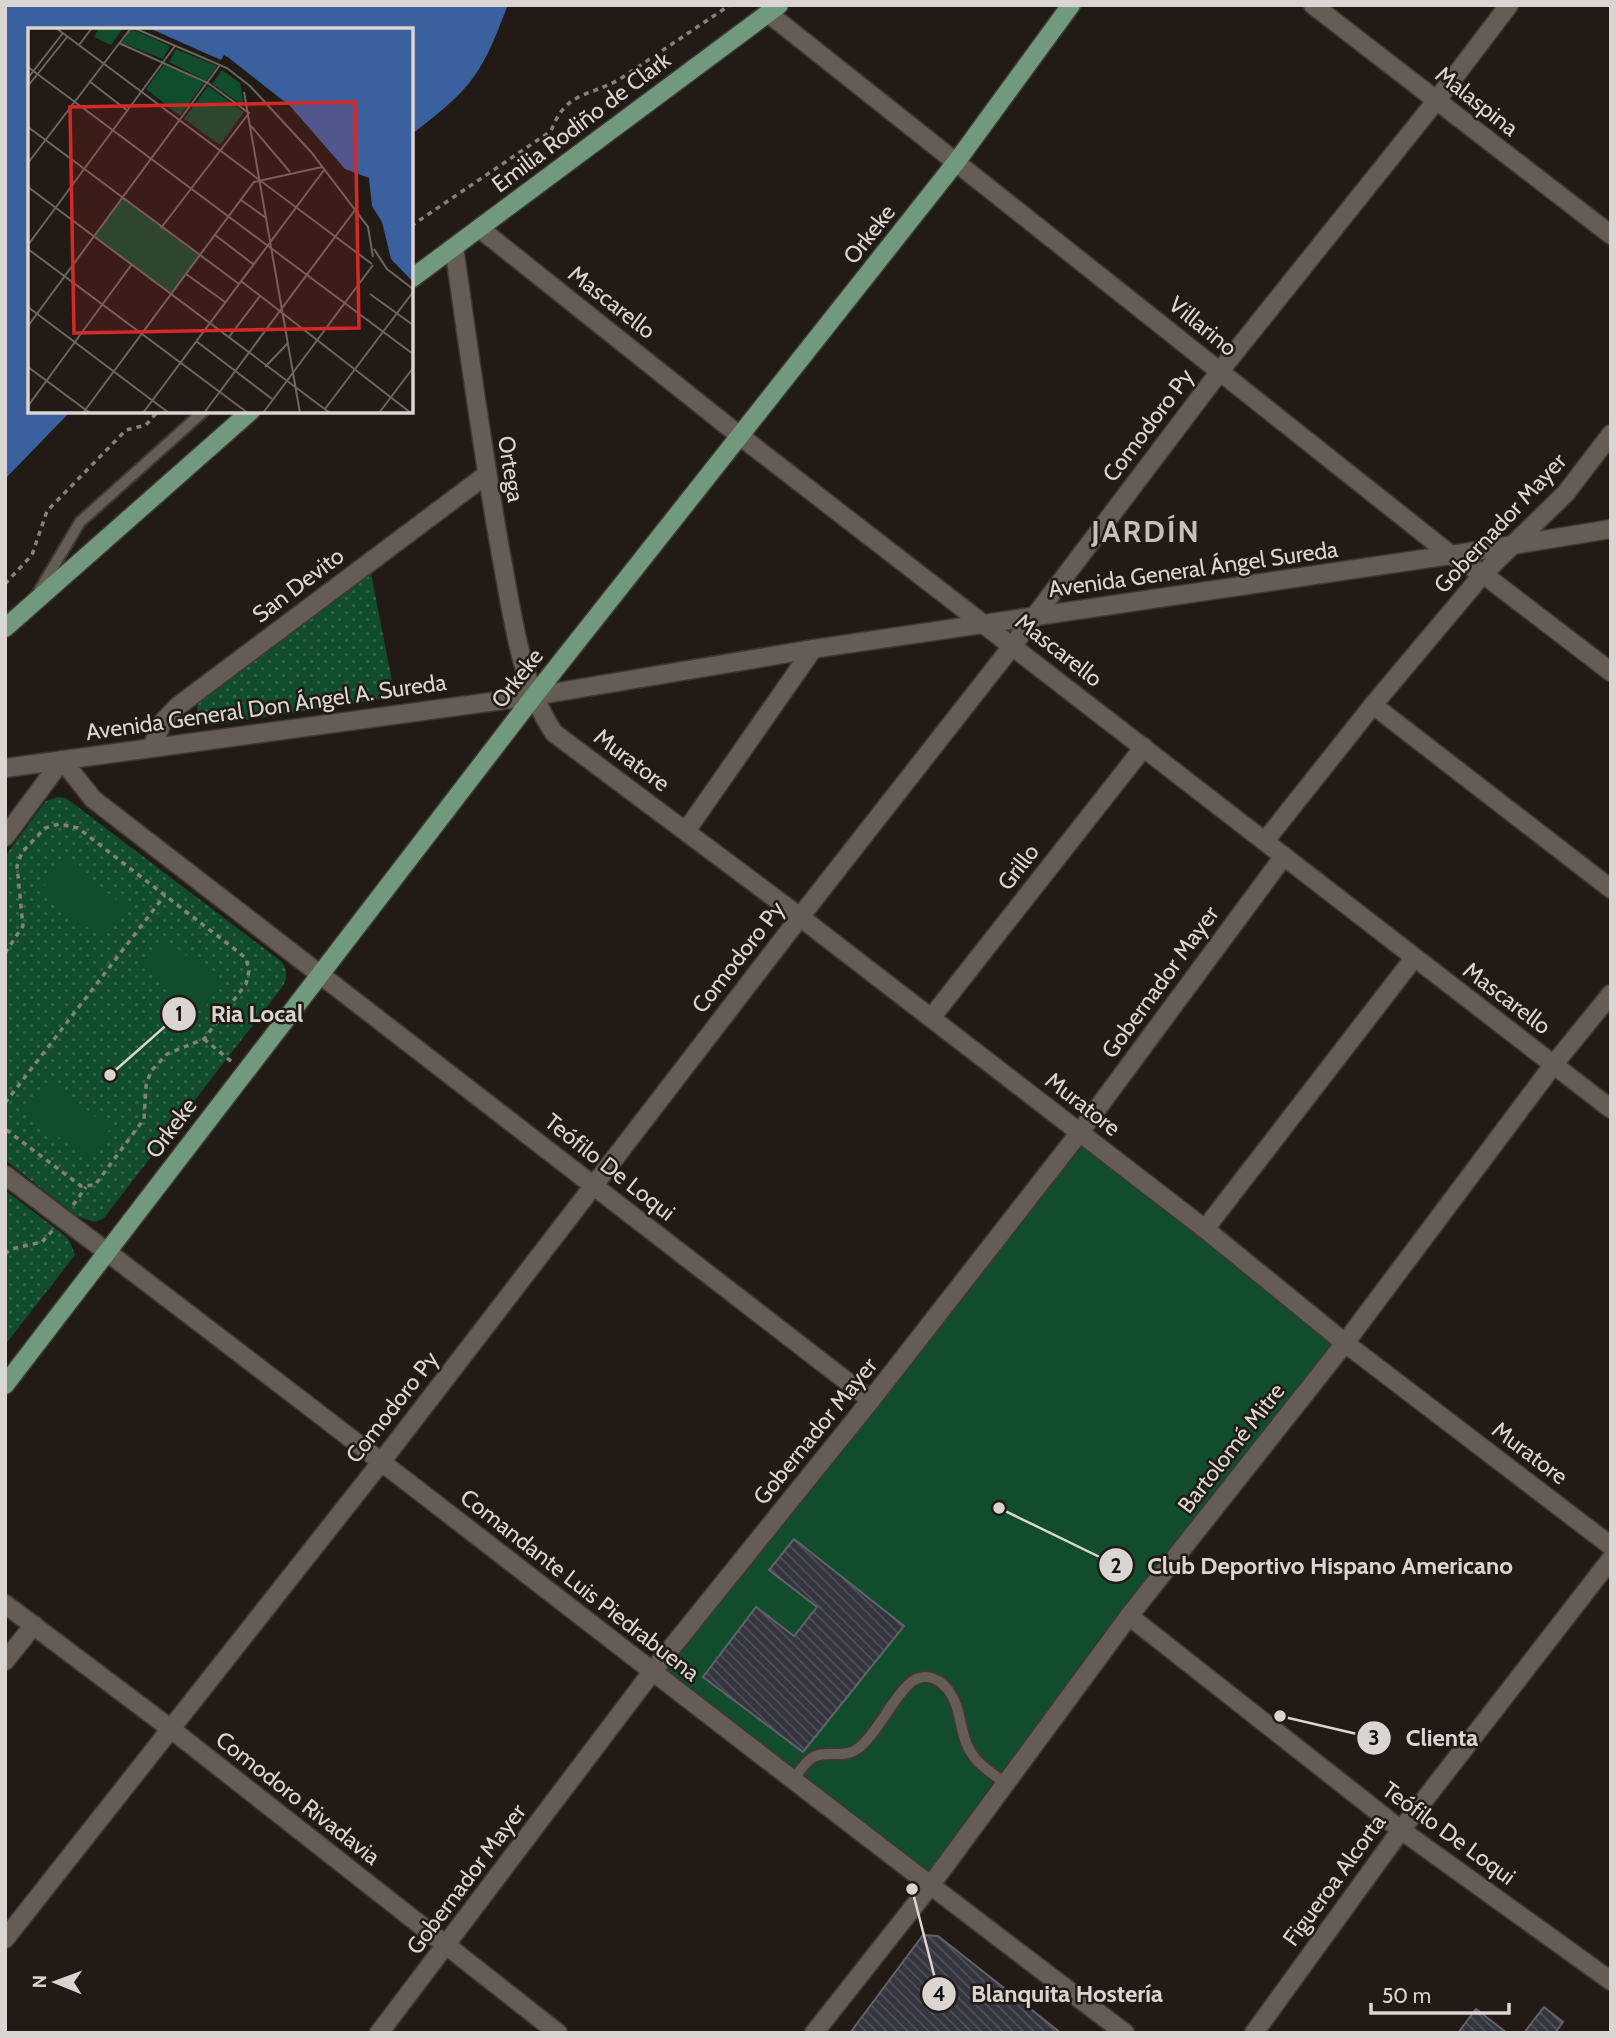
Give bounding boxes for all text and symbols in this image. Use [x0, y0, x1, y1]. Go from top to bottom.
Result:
inset map [28, 28, 413, 413]
street label: Emilia Rodiño de Clark [486, 45, 676, 198]
street label: Malaspina [1430, 60, 1524, 142]
street label: Orkeke [837, 198, 901, 269]
street label: Mascarello [563, 259, 661, 345]
street label: Villarino [1163, 290, 1243, 362]
street label: Comodoro Py [1096, 363, 1200, 487]
street label: Ortega [492, 434, 530, 504]
street label: Gobernador Mayer [1428, 447, 1572, 599]
district label: JARDÍN [1090, 513, 1201, 550]
street label: Avenida General Ángel Sureda [1046, 534, 1340, 603]
street label: San Devito [247, 542, 349, 628]
street label: Mascarello [1010, 607, 1108, 693]
street label: Orkeke [485, 642, 549, 713]
street label: Avenida General Don Ángel A. Sureda [84, 667, 448, 746]
street label: Muratore [589, 723, 676, 798]
street label: Grillo [991, 838, 1045, 896]
street label: Comodoro Py [686, 895, 791, 1019]
street label: Gobernador Mayer [1095, 900, 1225, 1063]
street label: Mascarello [1458, 956, 1556, 1040]
callout: Ria Local [162, 992, 317, 1037]
text: Ria Local [211, 999, 303, 1028]
text: 1 [175, 1001, 183, 1026]
street label: Muratore [1040, 1066, 1126, 1142]
street label: Orkeke [139, 1092, 203, 1164]
street label: Teófilo De Loqui [539, 1107, 681, 1227]
street label: Comodoro Py [340, 1345, 445, 1469]
street label: Gobernador Mayer [747, 1351, 883, 1510]
street label: Bartolomé Mitre [1172, 1377, 1291, 1519]
street label: Muratore [1487, 1416, 1574, 1491]
street label: Comandante Luis Piedrabuena [455, 1483, 705, 1687]
callout: Club Deportivo Hispano Americano [1098, 1543, 1527, 1588]
text: Club Deportivo Hispano Americano [1147, 1551, 1513, 1580]
text: 2 [1110, 1553, 1122, 1578]
callout: Clienta [1357, 1715, 1492, 1760]
text: Clienta [1406, 1723, 1478, 1752]
street label: Comodoro Rivadavia [210, 1725, 386, 1871]
text: 3 [1368, 1725, 1380, 1750]
street label: Teófilo De Loqui [1377, 1775, 1521, 1891]
street label: Gobernador Mayer [400, 1798, 532, 1960]
street label: Figueroa Alcorta [1277, 1809, 1391, 1951]
north arrow [21, 1947, 91, 2017]
callout: Blanquita Hostería [922, 1971, 1177, 2016]
scale bar [1371, 1972, 1509, 2016]
text: N [28, 1975, 51, 1989]
text: Blanquita Hostería [971, 1979, 1163, 2008]
text: 4 [932, 1981, 946, 2006]
text: 50 m [1382, 1983, 1431, 2008]

